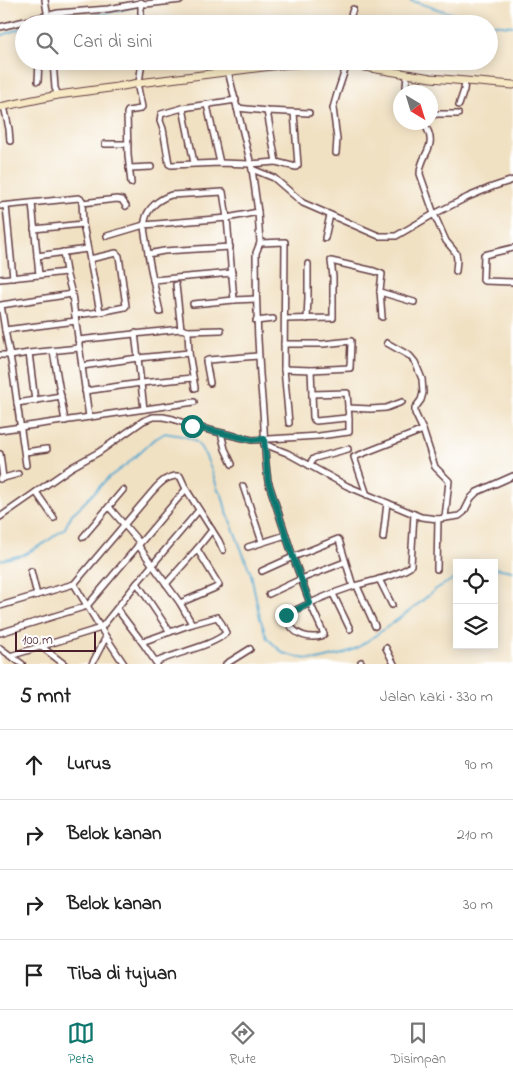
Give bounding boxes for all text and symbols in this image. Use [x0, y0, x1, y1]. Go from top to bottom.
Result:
search box [15, 15, 498, 70]
icon: search [33, 29, 61, 57]
text: Cari di sini [73, 29, 152, 56]
north arrow [393, 85, 438, 130]
route start [181, 415, 204, 438]
map controls [453, 559, 498, 649]
button: locate [453, 559, 498, 604]
route end [275, 604, 298, 627]
button: layers [453, 604, 498, 649]
scale bar [15, 629, 96, 652]
text: 100 m [22, 630, 53, 651]
text: 5 mnt [20, 682, 71, 712]
text: Jalan kaki · 330 m [380, 685, 493, 709]
icon: ahead [20, 751, 48, 779]
text: Lurus [67, 751, 111, 778]
text: 90 m [465, 753, 493, 777]
icon: right [20, 821, 48, 849]
text: Belok kanan [67, 821, 161, 848]
text: 210 m [457, 823, 493, 847]
icon: right [20, 891, 48, 919]
text: Belok kanan [67, 891, 161, 918]
text: 30 m [463, 893, 493, 917]
icon: arrive [20, 961, 48, 989]
text: Tiba di tujuan [67, 961, 177, 988]
tab: Peta [67, 1019, 95, 1070]
tab: Rute [229, 1019, 257, 1070]
tab: Disimpan [391, 1019, 446, 1070]

